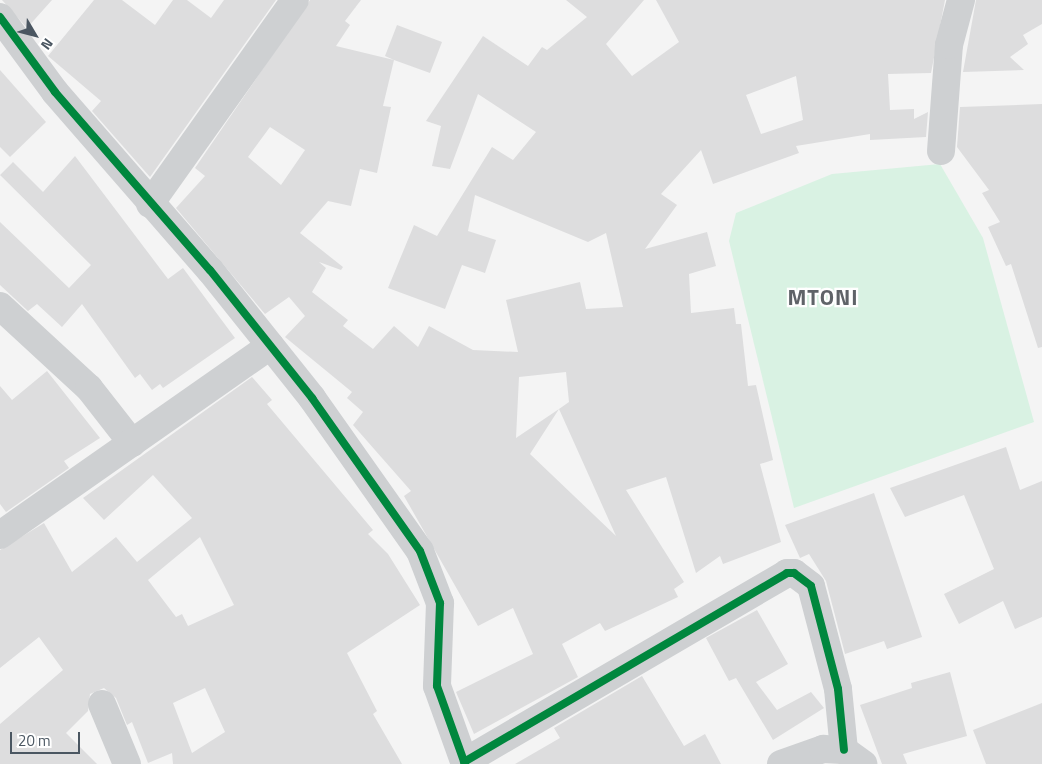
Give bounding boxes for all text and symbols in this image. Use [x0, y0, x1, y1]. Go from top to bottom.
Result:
north arrow [10, 10, 60, 60]
text: N [36, 34, 59, 55]
district label: MTONI [787, 285, 859, 311]
scale bar [12, 722, 82, 754]
text: 20 m [18, 729, 51, 752]

